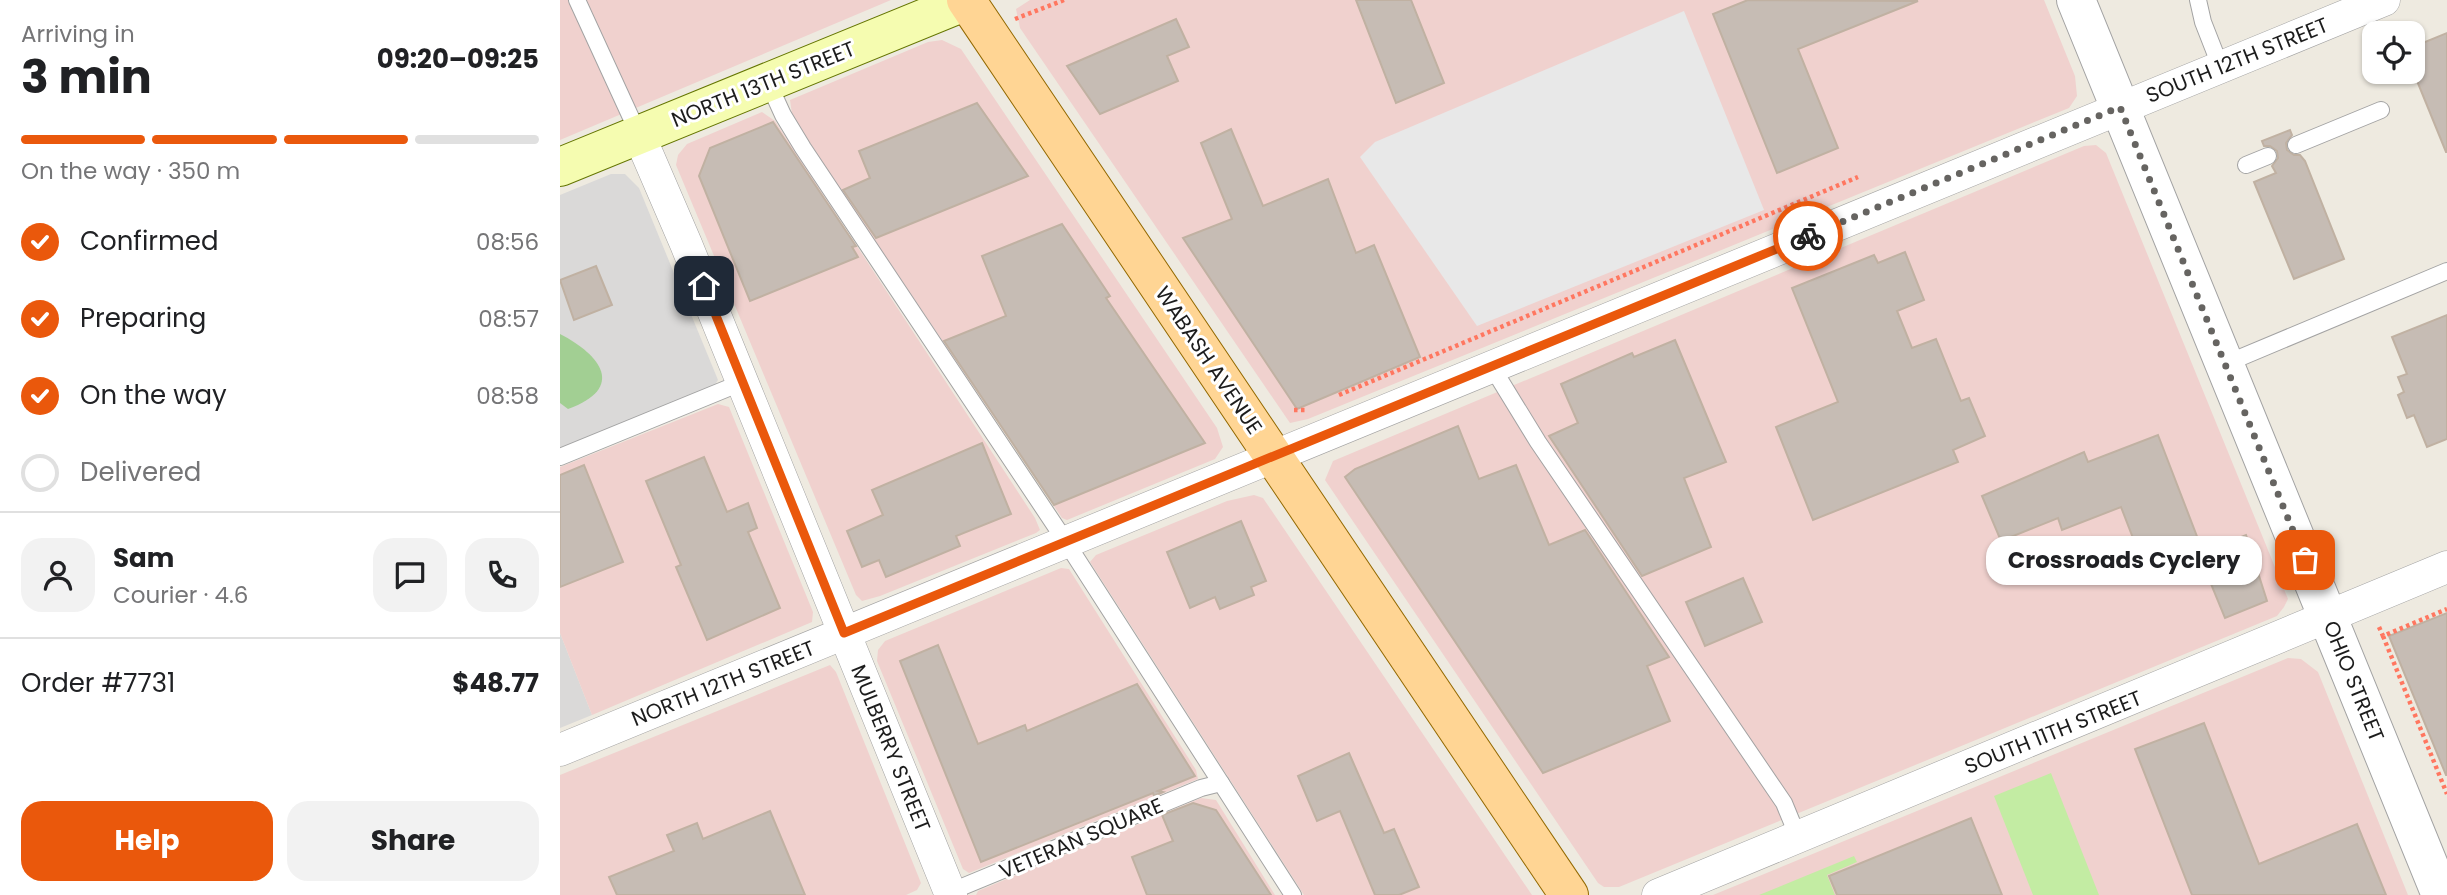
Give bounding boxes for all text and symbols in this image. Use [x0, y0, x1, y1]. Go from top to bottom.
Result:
street label: SOUTH 12TH STREET [2142, 10, 2332, 110]
text: Arriving in [21, 18, 135, 50]
map controls [2362, 21, 2425, 84]
button: locate [2362, 21, 2425, 84]
street label: NORTH 13TH STREET [667, 34, 859, 134]
text: 09:20–09:25 [377, 41, 539, 77]
text: 3 min [21, 45, 152, 109]
text: On the way · 350 m [21, 155, 240, 187]
courier [1773, 201, 1843, 271]
icon: bike [1789, 217, 1827, 255]
icon: check [21, 223, 59, 261]
text: Confirmed [80, 223, 218, 259]
text: 08:56 [476, 226, 539, 258]
pin [674, 256, 734, 316]
icon: home [685, 267, 723, 305]
street label: WABASH AVENUE [1149, 280, 1269, 440]
icon: check [21, 300, 59, 338]
text: Preparing [80, 300, 206, 336]
text: 08:57 [478, 303, 539, 335]
icon: check [21, 377, 59, 415]
text: On the way [80, 377, 227, 413]
text: 08:58 [476, 380, 539, 412]
text: Delivered [80, 454, 201, 490]
pin [2275, 530, 2335, 590]
callout: Crossroads Cyclery [1986, 536, 2263, 584]
button: person [21, 538, 95, 612]
button: chat [373, 538, 447, 612]
button: phone [465, 538, 539, 612]
text: Sam [113, 540, 174, 576]
icon: bag [2286, 541, 2324, 579]
text: Crossroads Cyclery [2008, 544, 2240, 576]
text: Courier · 4.6 [113, 579, 248, 611]
street label: OHIO STREET [2317, 616, 2391, 746]
street label: NORTH 12TH STREET [627, 633, 819, 733]
street label: MULBERRY STREET [844, 660, 938, 836]
text: Order #7731 [21, 665, 175, 701]
text: $48.77 [452, 665, 539, 701]
street label: SOUTH 11TH STREET [1960, 683, 2146, 781]
street label: VETERAN SQUARE [995, 790, 1167, 886]
button: Help [21, 801, 273, 881]
button: Share [287, 801, 539, 881]

